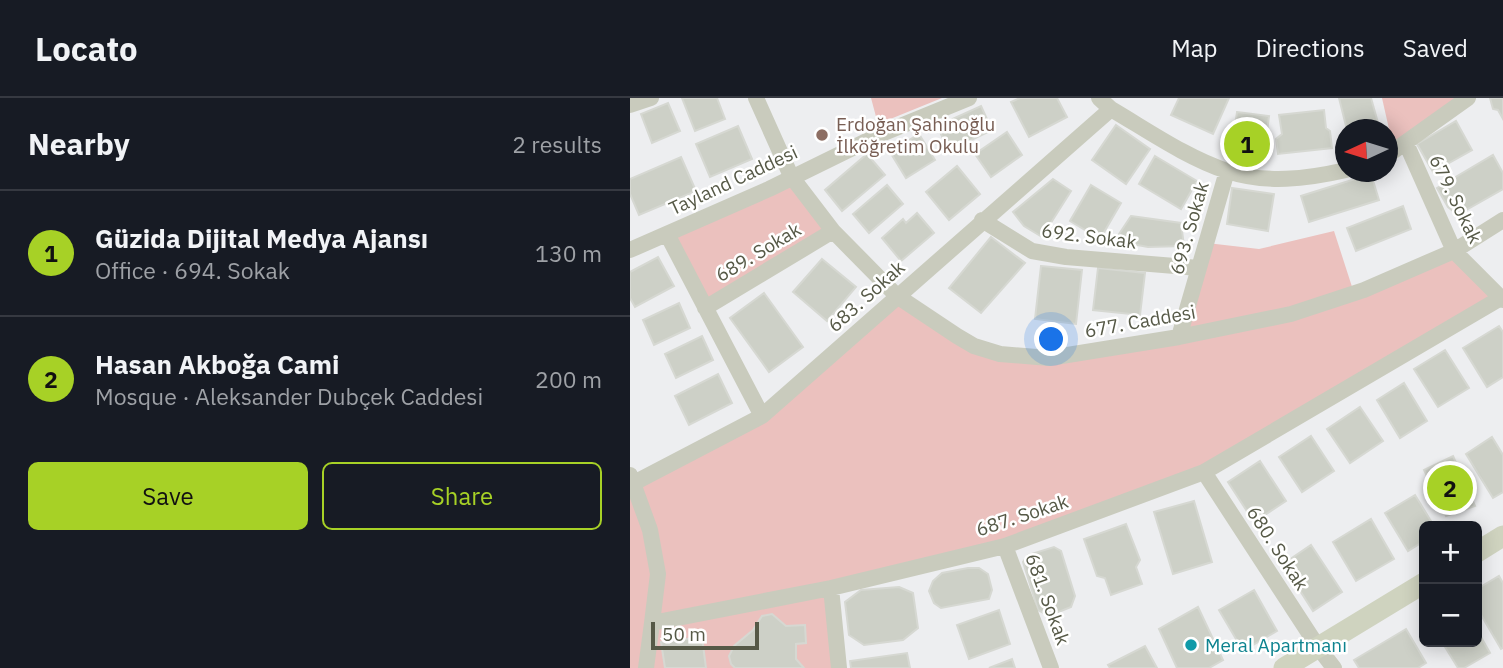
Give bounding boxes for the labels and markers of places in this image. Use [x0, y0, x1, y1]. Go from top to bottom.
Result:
place label: Erdoğan Şahinoğlu İlköğretim Okulu [836, 112, 995, 158]
pin: 1 [1224, 118, 1270, 170]
marker: Erdoğan Şahinoğlu İlköğretim Okulu [814, 127, 830, 143]
pin: 2 [1427, 462, 1473, 514]
place label: Meral Apartmanı [1205, 633, 1347, 657]
marker: Meral Apartmanı [1183, 637, 1199, 653]

